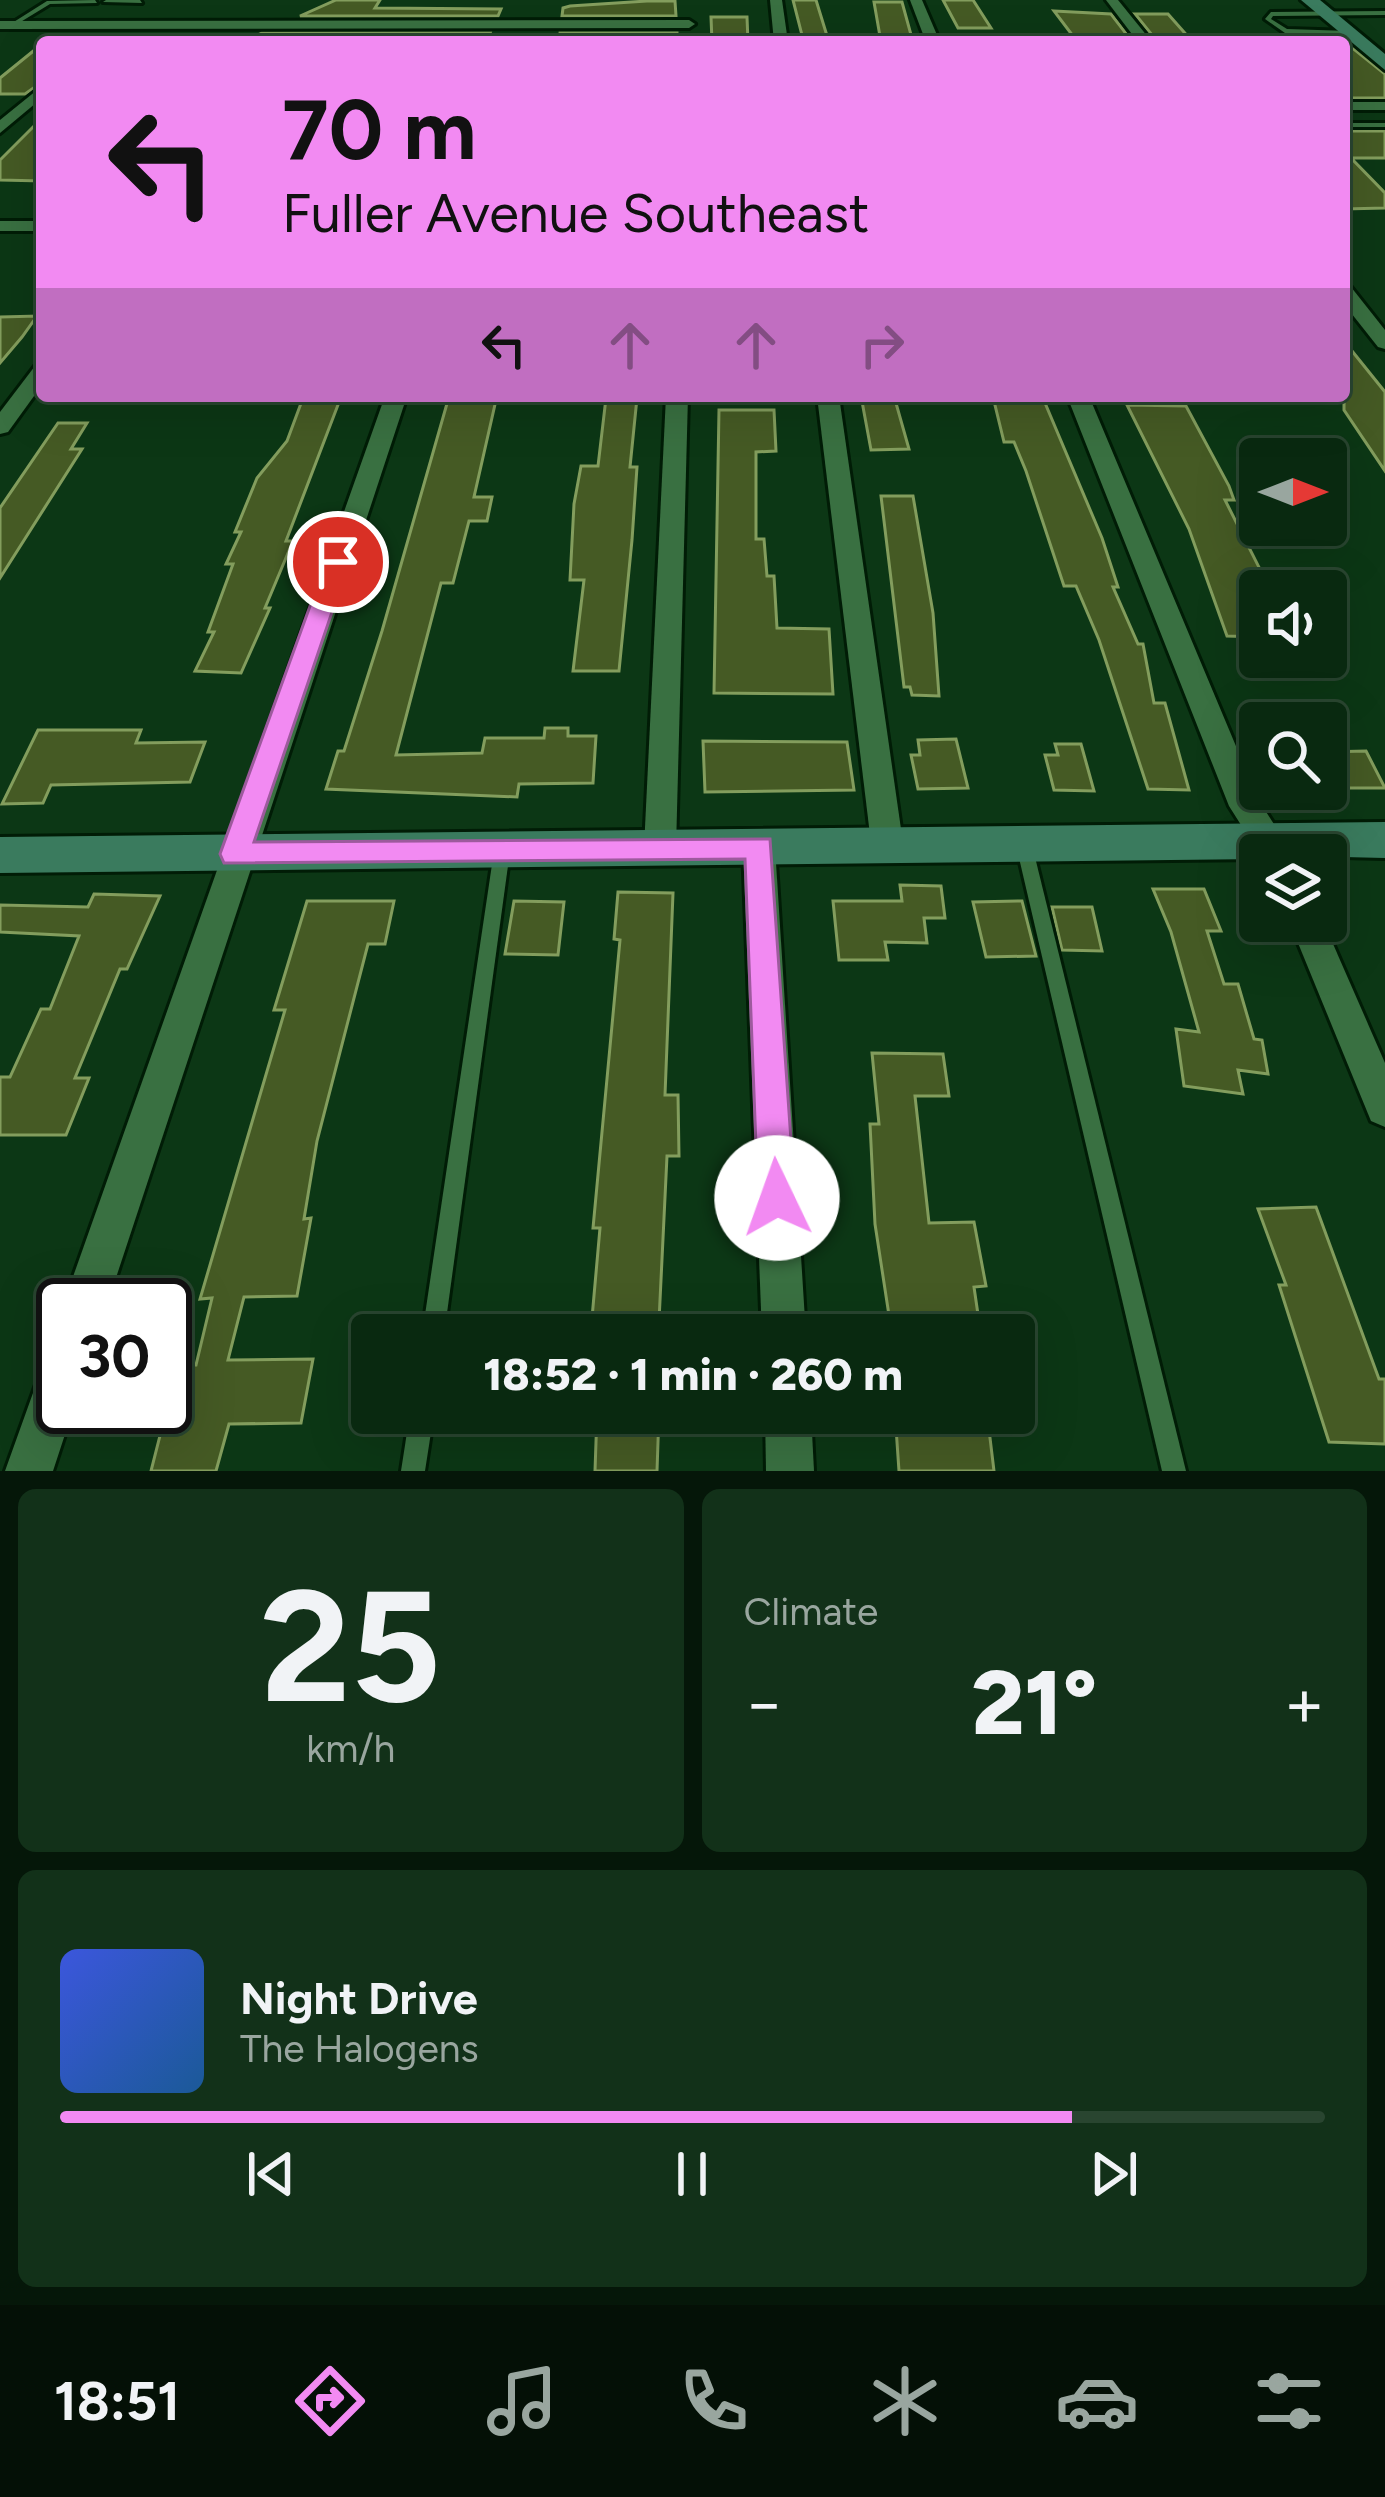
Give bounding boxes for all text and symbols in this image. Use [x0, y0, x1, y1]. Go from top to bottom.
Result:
text: 70 m [282, 79, 476, 180]
icon: left [84, 84, 240, 240]
text: Fuller Avenue Southeast [282, 181, 869, 246]
icon: left [471, 312, 537, 378]
icon: ahead [597, 312, 663, 378]
icon: ahead [723, 312, 789, 378]
icon: right [849, 312, 915, 378]
north arrow [1239, 438, 1347, 546]
map controls [1239, 438, 1347, 942]
pin [287, 511, 389, 613]
icon: arrive [305, 529, 371, 595]
button: sound [1239, 570, 1347, 678]
button: search [1239, 702, 1347, 810]
button: layers [1239, 834, 1347, 942]
position arrow [714, 1135, 840, 1261]
speed limit sign: 30 [36, 1278, 192, 1434]
text: 18:52 · 1 min · 260 m [483, 1347, 903, 1401]
text: 25 [260, 1553, 441, 1740]
text: Climate [744, 1588, 878, 1635]
text: 21° [971, 1648, 1097, 1757]
text: − [744, 1663, 785, 1743]
text: + [1284, 1663, 1325, 1743]
text: km/h [306, 1725, 395, 1772]
text: Night Drive [240, 1971, 478, 2025]
text: The Halogens [240, 2025, 479, 2072]
icon: previous [238, 2141, 304, 2207]
icon: pause [659, 2141, 725, 2207]
icon: next [1081, 2141, 1147, 2207]
icon: directions [288, 2359, 372, 2443]
icon: music [480, 2359, 564, 2443]
icon: phone [672, 2359, 756, 2443]
icon: climate [863, 2359, 947, 2443]
icon: car [1055, 2359, 1139, 2443]
icon: filters [1247, 2359, 1331, 2443]
text: 18:51 [54, 2369, 180, 2434]

